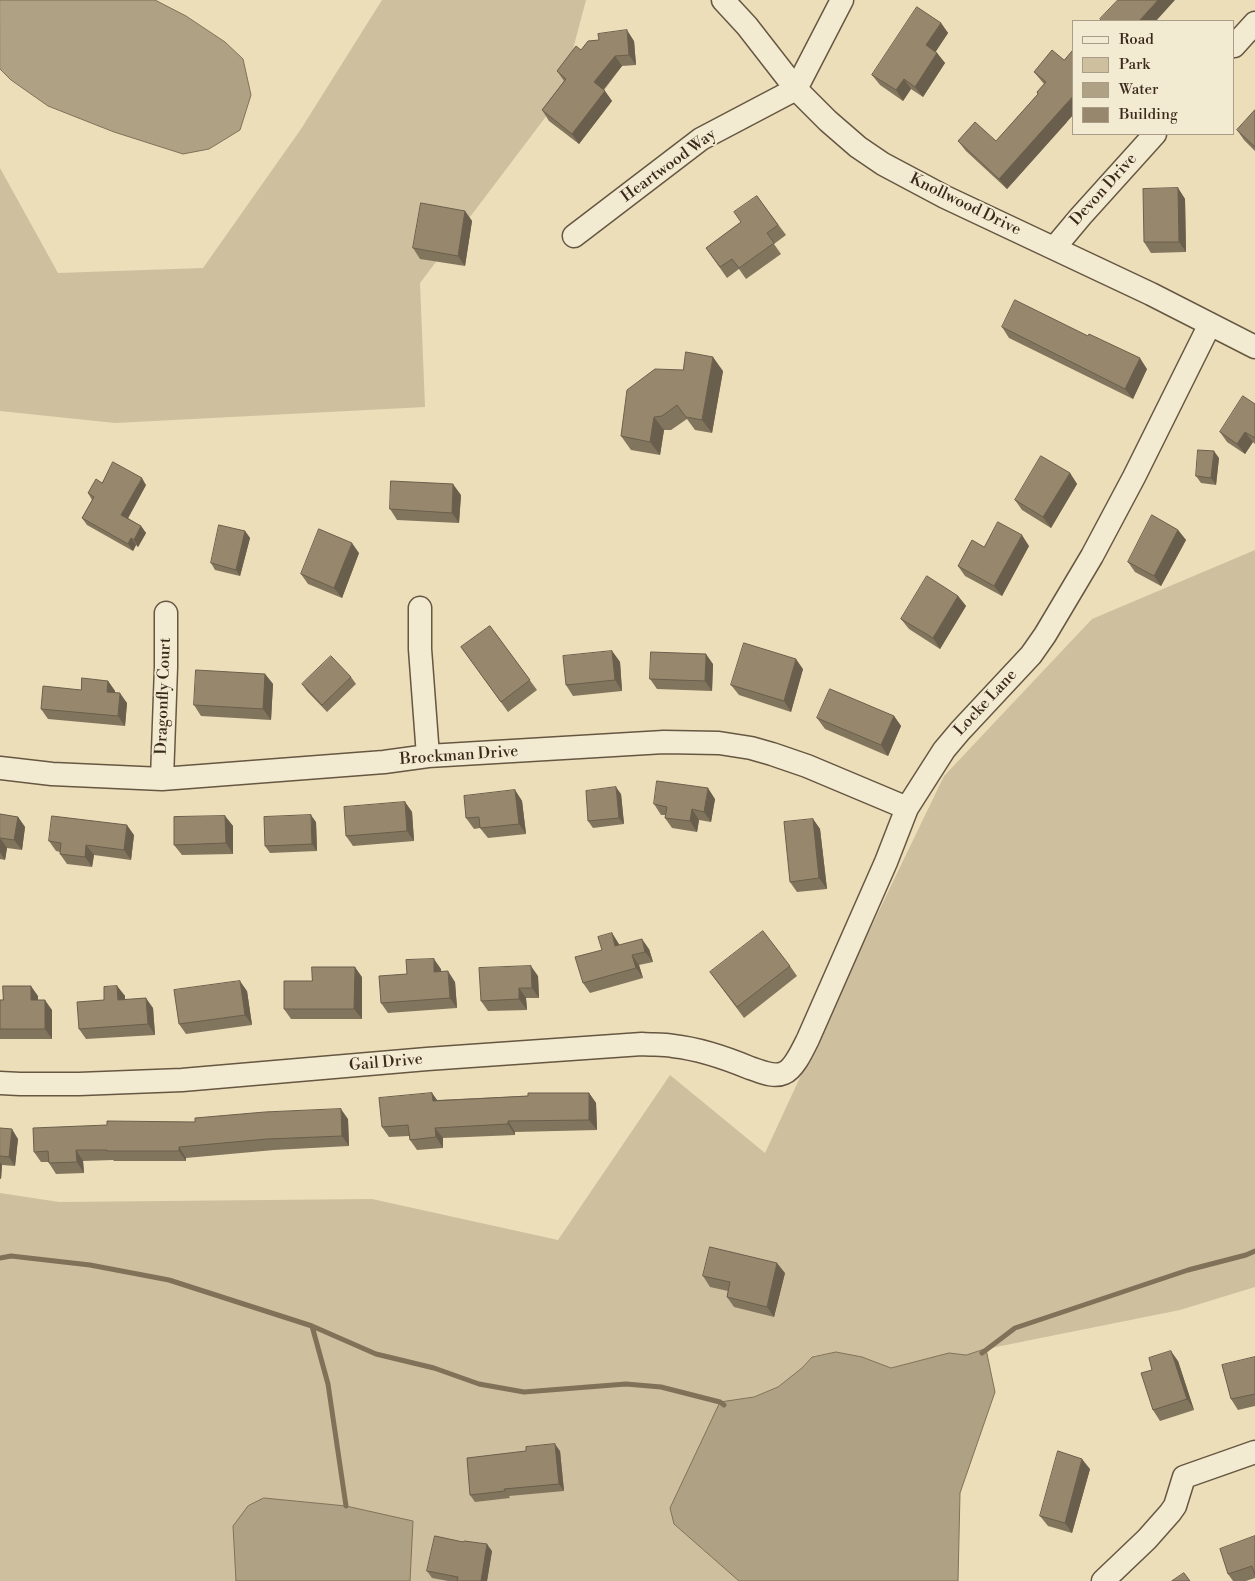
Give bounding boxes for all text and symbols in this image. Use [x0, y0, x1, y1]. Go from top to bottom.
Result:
legend [1072, 20, 1235, 135]
text: Road [1119, 30, 1154, 49]
text: Park [1119, 55, 1150, 74]
text: Water [1119, 80, 1158, 99]
text: Building [1119, 105, 1178, 124]
street label: Heartwood Way [618, 125, 720, 207]
street label: Devon Drive [1067, 150, 1141, 230]
street label: Knollwood Drive [906, 170, 1024, 240]
street label: Dragonfly Court [152, 637, 176, 755]
street label: Locke Lane [950, 666, 1022, 740]
street label: Brockman Drive [399, 742, 519, 770]
street label: Gail Drive [348, 1050, 424, 1076]

